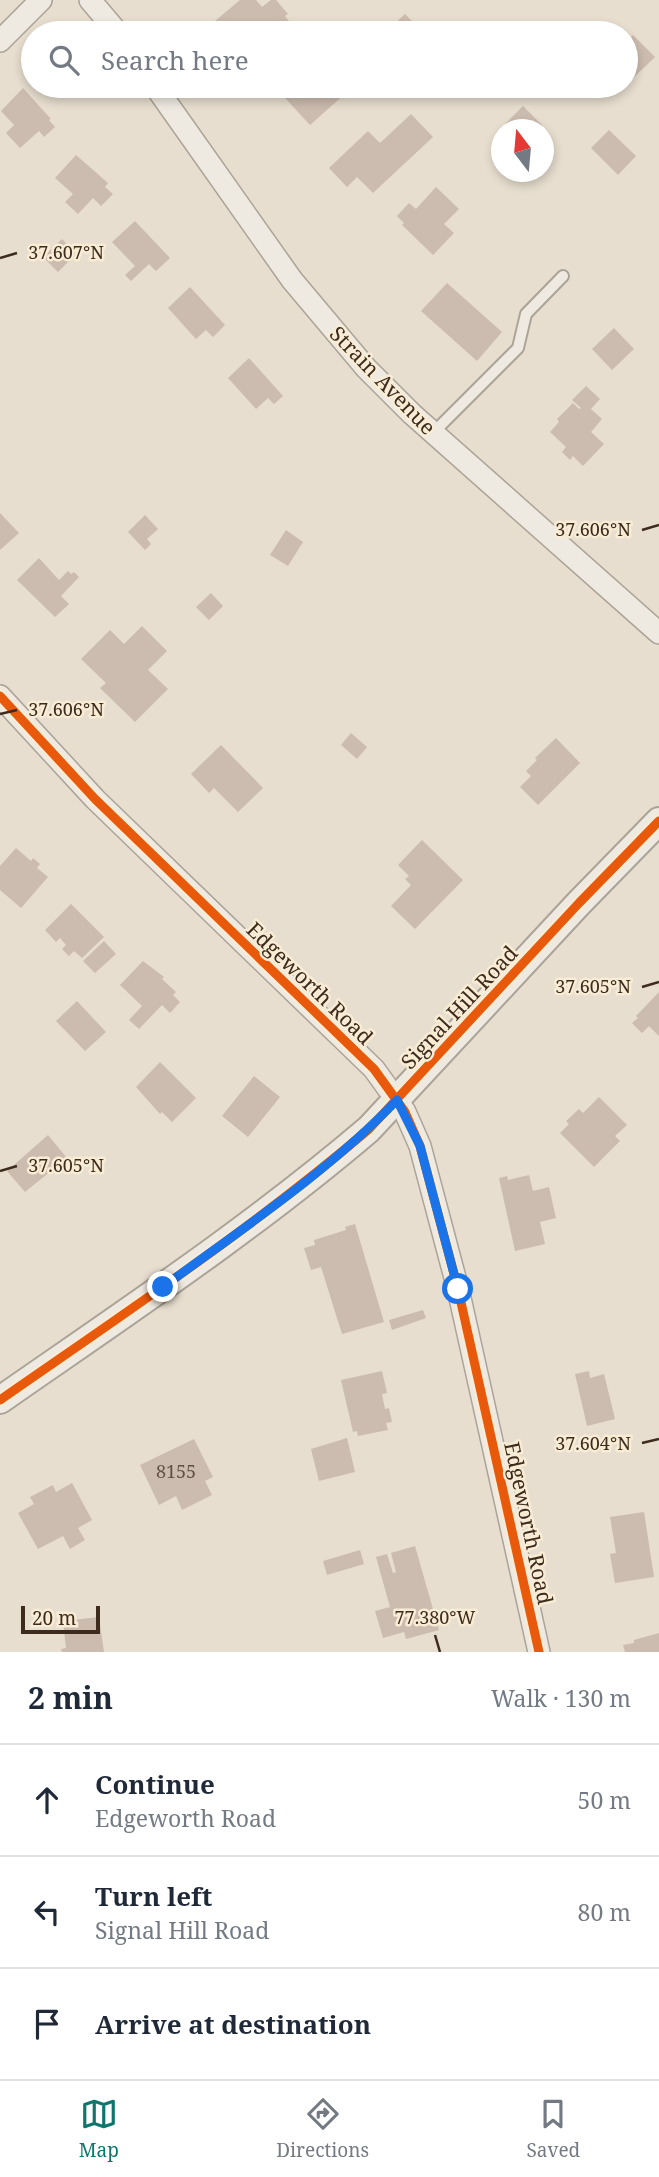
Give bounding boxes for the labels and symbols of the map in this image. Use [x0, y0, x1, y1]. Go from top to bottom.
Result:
north arrow [491, 119, 554, 182]
text: 37.607°N [28, 240, 104, 264]
street label: Strain Avenue [324, 320, 442, 440]
text: 37.606°N [555, 517, 631, 541]
text: 37.606°N [28, 697, 104, 721]
street label: Edgeworth Road [241, 915, 379, 1051]
street label: Signal Hill Road [394, 939, 524, 1075]
text: 37.605°N [555, 974, 631, 998]
text: 37.605°N [28, 1153, 104, 1177]
route end [147, 1271, 178, 1302]
route start [442, 1273, 473, 1304]
text: 37.604°N [555, 1431, 631, 1455]
street label: Edgeworth Road [498, 1439, 560, 1607]
house number: 8155 [156, 1459, 196, 1483]
scale bar [21, 1603, 100, 1635]
text: 77.380°W [395, 1605, 476, 1629]

